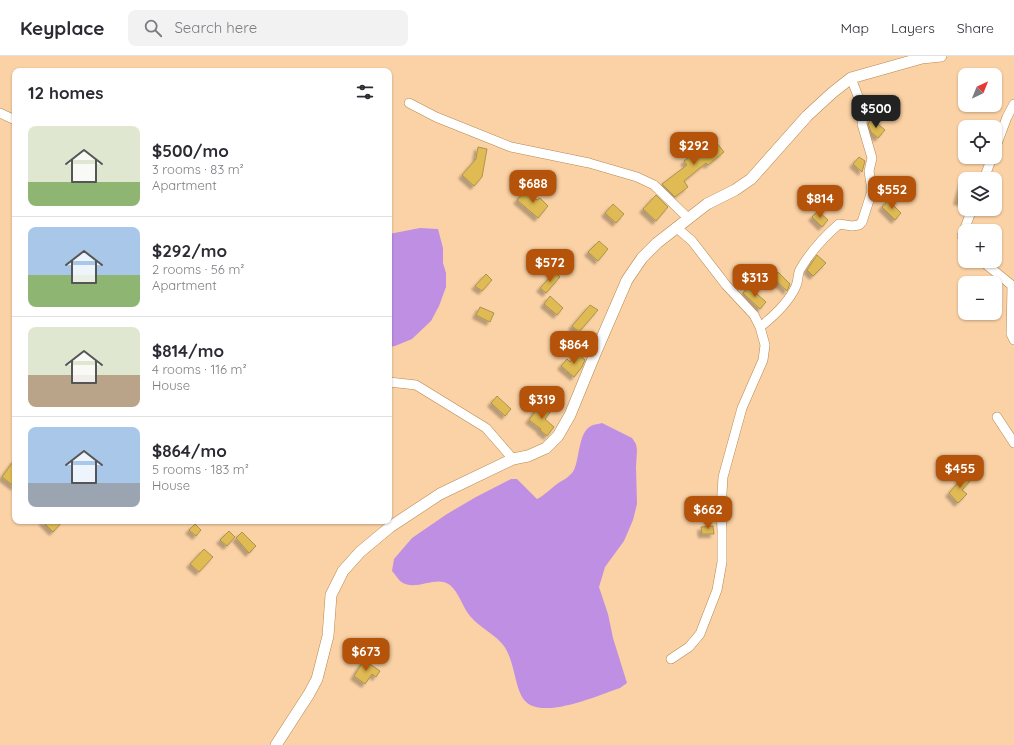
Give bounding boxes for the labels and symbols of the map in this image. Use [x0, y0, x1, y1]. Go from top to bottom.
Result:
north arrow [958, 68, 1002, 112]
pin: $500 [852, 95, 900, 129]
pin: $292 [670, 132, 718, 166]
pin: $688 [509, 170, 557, 204]
pin: $552 [868, 176, 916, 210]
pin: $814 [796, 185, 844, 219]
pin: $572 [526, 249, 574, 283]
pin: $313 [731, 264, 779, 298]
pin: $864 [550, 331, 598, 365]
pin: $319 [518, 386, 566, 420]
pin: $455 [936, 455, 984, 489]
pin: $662 [684, 496, 732, 530]
pin: $673 [342, 638, 390, 672]

